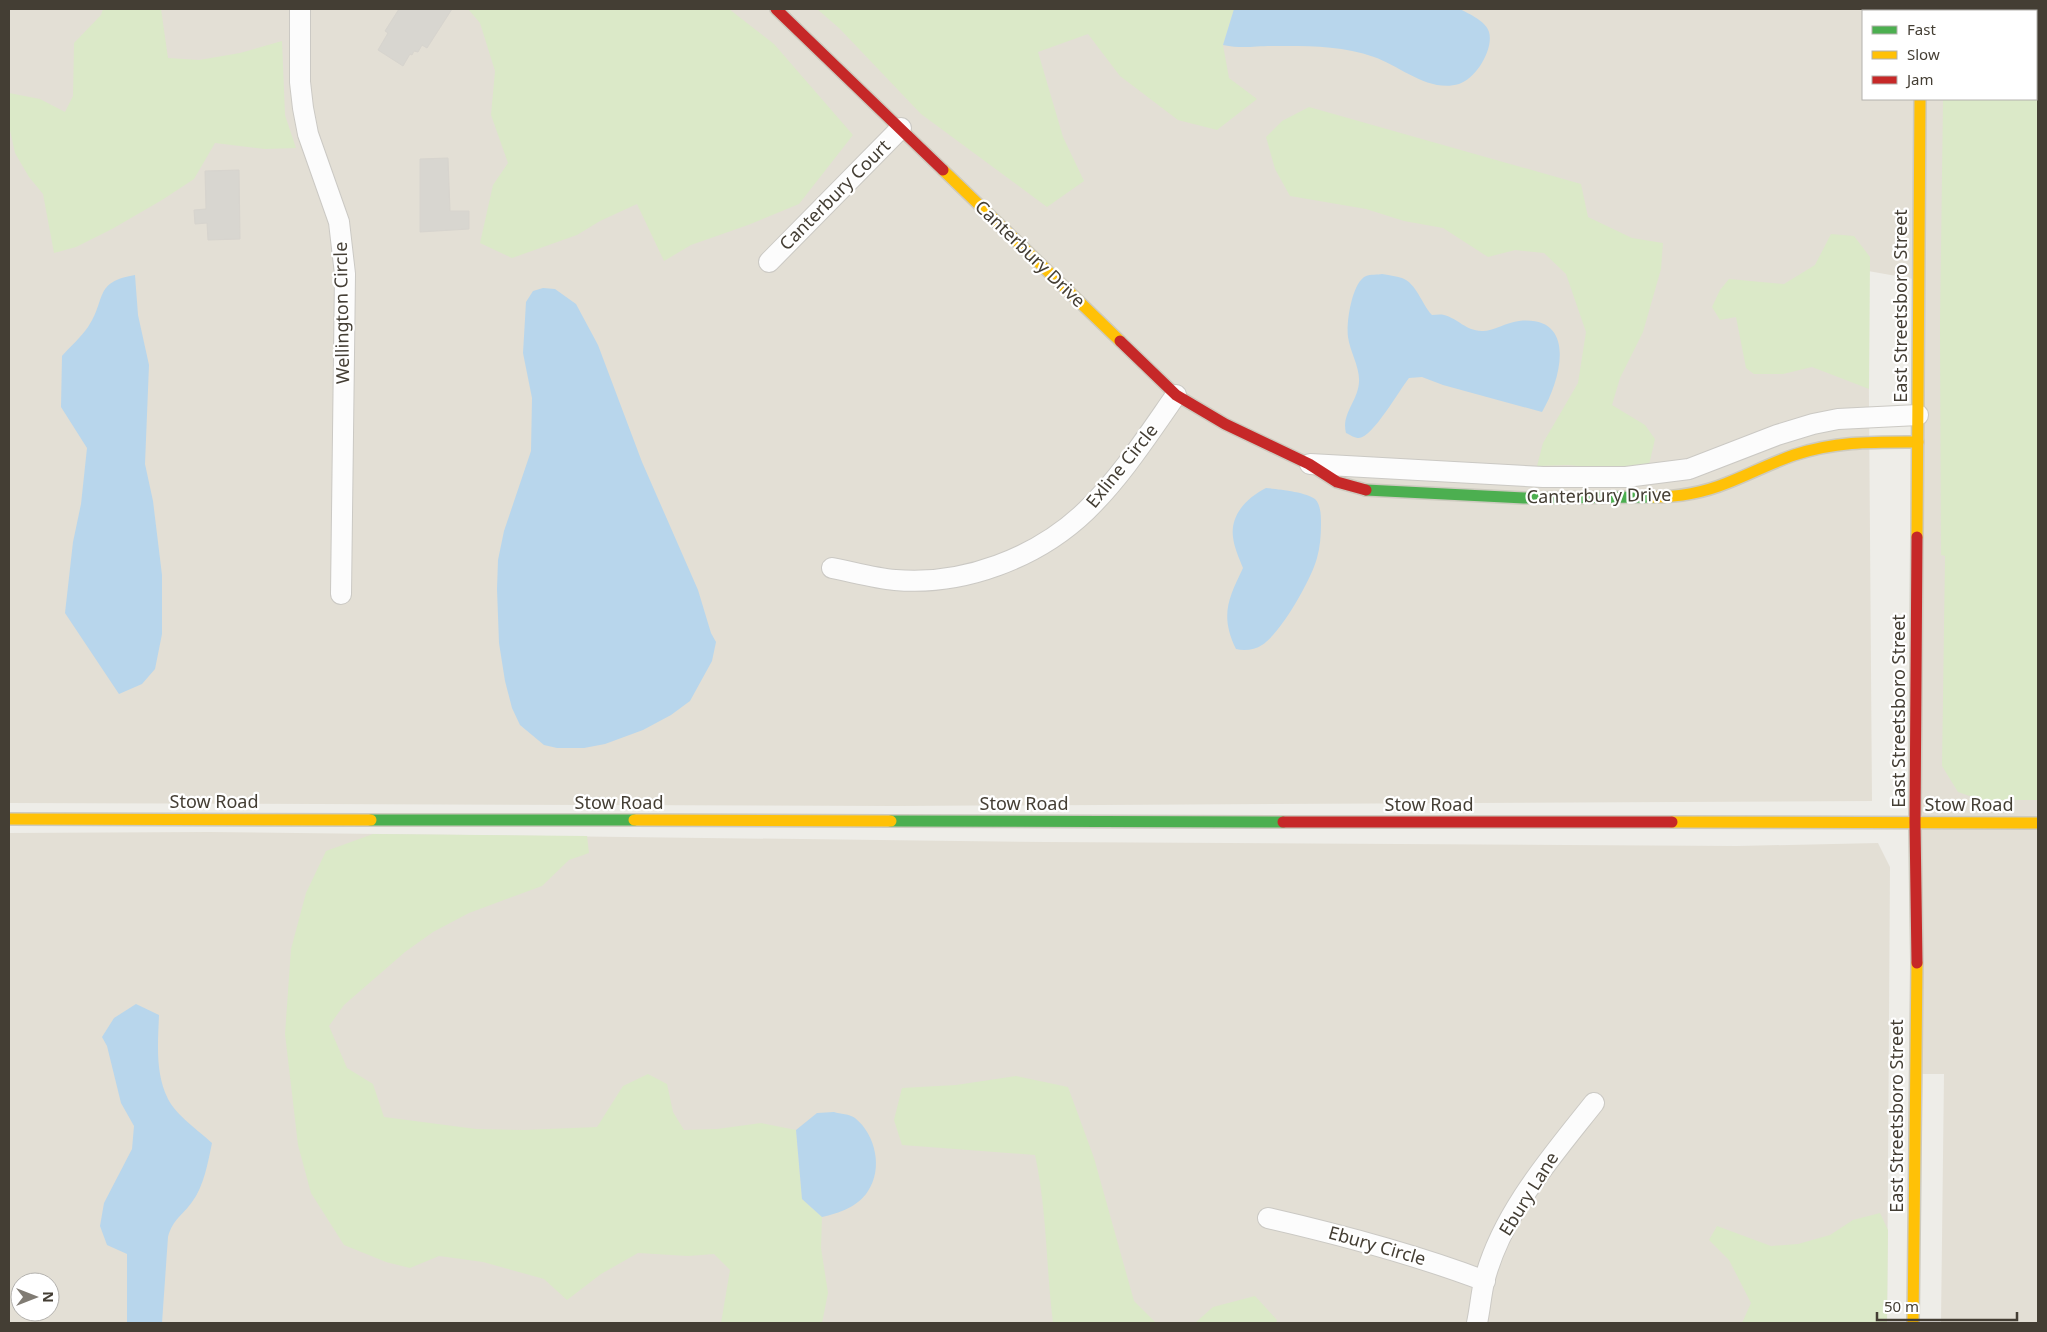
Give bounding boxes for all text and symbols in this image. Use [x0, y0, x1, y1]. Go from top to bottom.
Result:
legend [1862, 10, 2037, 100]
text: Fast [1907, 19, 1936, 39]
text: Slow [1907, 44, 1940, 64]
text: Jam [1905, 69, 1934, 89]
street label: Canterbury Court [774, 133, 895, 255]
street label: Canterbury Drive [970, 194, 1091, 312]
street label: East Streetsboro Street [1888, 209, 1912, 403]
street label: Wellington Circle [328, 242, 354, 384]
street label: Exline Circle [1080, 418, 1162, 512]
street label: Canterbury Drive [1526, 482, 1672, 508]
street label: East Streetsboro Street [1886, 614, 1910, 808]
street label: Stow Road [170, 789, 259, 813]
street label: Stow Road [575, 790, 664, 814]
street label: Stow Road [980, 791, 1069, 815]
street label: Stow Road [1385, 792, 1474, 816]
street label: Stow Road [1925, 792, 2014, 816]
street label: East Streetsboro Street [1884, 1019, 1908, 1213]
street label: Ebury Lane [1493, 1147, 1563, 1240]
street label: Ebury Circle [1326, 1220, 1429, 1270]
north arrow [10, 1272, 60, 1322]
scale bar [1877, 1290, 2017, 1322]
text: N [39, 1291, 58, 1303]
text: 50 m [1884, 1296, 1919, 1316]

